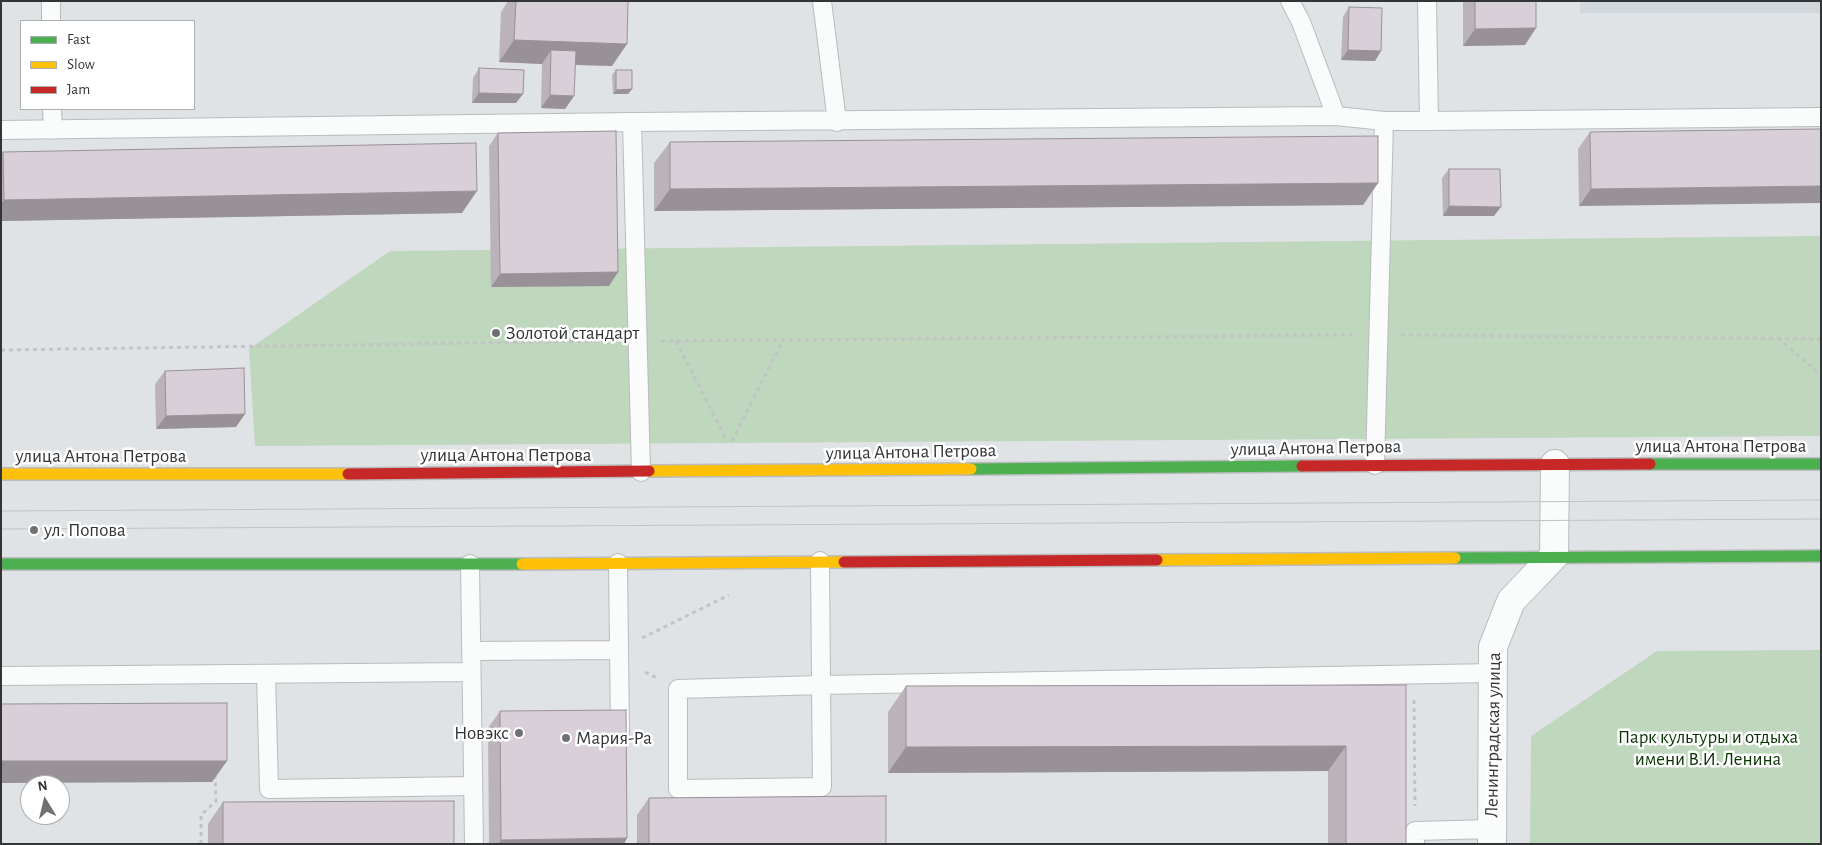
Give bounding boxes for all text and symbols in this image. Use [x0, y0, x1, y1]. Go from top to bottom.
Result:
legend [20, 20, 195, 110]
text: Fast [67, 32, 90, 47]
text: Slow [67, 57, 95, 72]
text: Jam [67, 82, 90, 97]
place label: Золотой стандарт [506, 322, 639, 344]
marker: Золотой стандарт [490, 327, 502, 339]
street label: улица Антона Петрова [1230, 435, 1402, 461]
street label: улица Антона Петрова [1636, 435, 1806, 457]
street label: улица Антона Петрова [825, 439, 997, 465]
street label: улица Антона Петрова [421, 444, 591, 466]
street label: улица Антона Петрова [16, 445, 186, 467]
place label: ул. Попова [44, 519, 126, 541]
marker: ул. Попова [28, 524, 40, 536]
street label: Ленинградская улица [1480, 652, 1506, 818]
place label: Новэкс [454, 722, 509, 744]
park label: Парк культуры и отдыха имени В.И. Ленина [1618, 726, 1798, 770]
marker: Новэкс [513, 727, 525, 739]
place label: Мария-Ра [576, 727, 652, 749]
marker: Мария-Ра [560, 732, 572, 744]
north arrow [20, 775, 70, 825]
text: N [37, 778, 49, 794]

